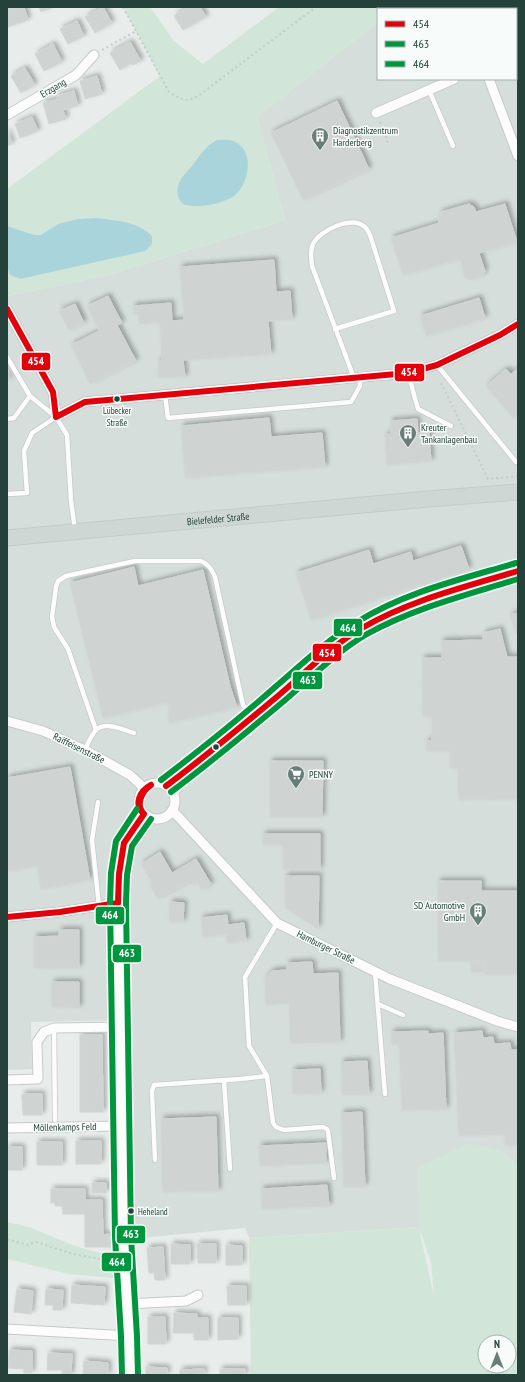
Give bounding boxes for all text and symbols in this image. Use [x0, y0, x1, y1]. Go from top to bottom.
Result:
legend [377, 8, 517, 80]
text: 454 [413, 16, 430, 31]
text: 463 [413, 36, 429, 51]
text: 464 [413, 56, 430, 71]
street label: Erzgang [38, 75, 68, 101]
place label: Diagnostikzentrum Harderberg [333, 124, 398, 149]
building icon: Diagnostikzentrum Harderberg [310, 126, 330, 151]
line badge: 454 [21, 352, 51, 371]
text: 454 [28, 354, 45, 368]
line badge: 454 [394, 363, 425, 382]
text: 454 [401, 365, 418, 379]
marker: Lübecker Straße [112, 394, 122, 404]
place label: Lübecker Straße [103, 405, 132, 428]
place label: Kreuter Tankanlagenbau [421, 421, 477, 446]
building icon: Kreuter Tankanlagenbau [398, 423, 418, 448]
street label: Bielefelder Straße [186, 509, 250, 528]
line badge: 464 [333, 618, 363, 637]
text: 464 [340, 621, 357, 635]
line badge: 454 [312, 643, 342, 662]
text: 454 [319, 646, 336, 660]
line badge: 463 [292, 671, 323, 690]
text: 463 [300, 673, 316, 687]
street label: Raiffeisenstraße [51, 730, 107, 766]
unlabelled marker [211, 742, 221, 752]
supermarket icon: PENNY [286, 764, 306, 789]
place label: PENNY [309, 768, 334, 781]
place label: SD Automotive GmbH [414, 899, 465, 924]
building icon: SD Automotive GmbH [468, 901, 488, 926]
line badge: 464 [95, 906, 125, 925]
text: 464 [102, 908, 119, 922]
street label: Hamburger Straße [295, 927, 357, 967]
line badge: 463 [112, 944, 142, 963]
text: 463 [119, 946, 135, 960]
street label: Möllenkamps Feld [33, 1120, 97, 1134]
marker: Heheland [126, 1206, 136, 1216]
place label: Heheland [138, 1206, 168, 1217]
line badge: 463 [116, 1225, 146, 1244]
text: 463 [123, 1227, 139, 1241]
line badge: 464 [101, 1252, 132, 1272]
text: 464 [109, 1255, 126, 1269]
north arrow [477, 1334, 517, 1374]
text: N [494, 1337, 500, 1351]

